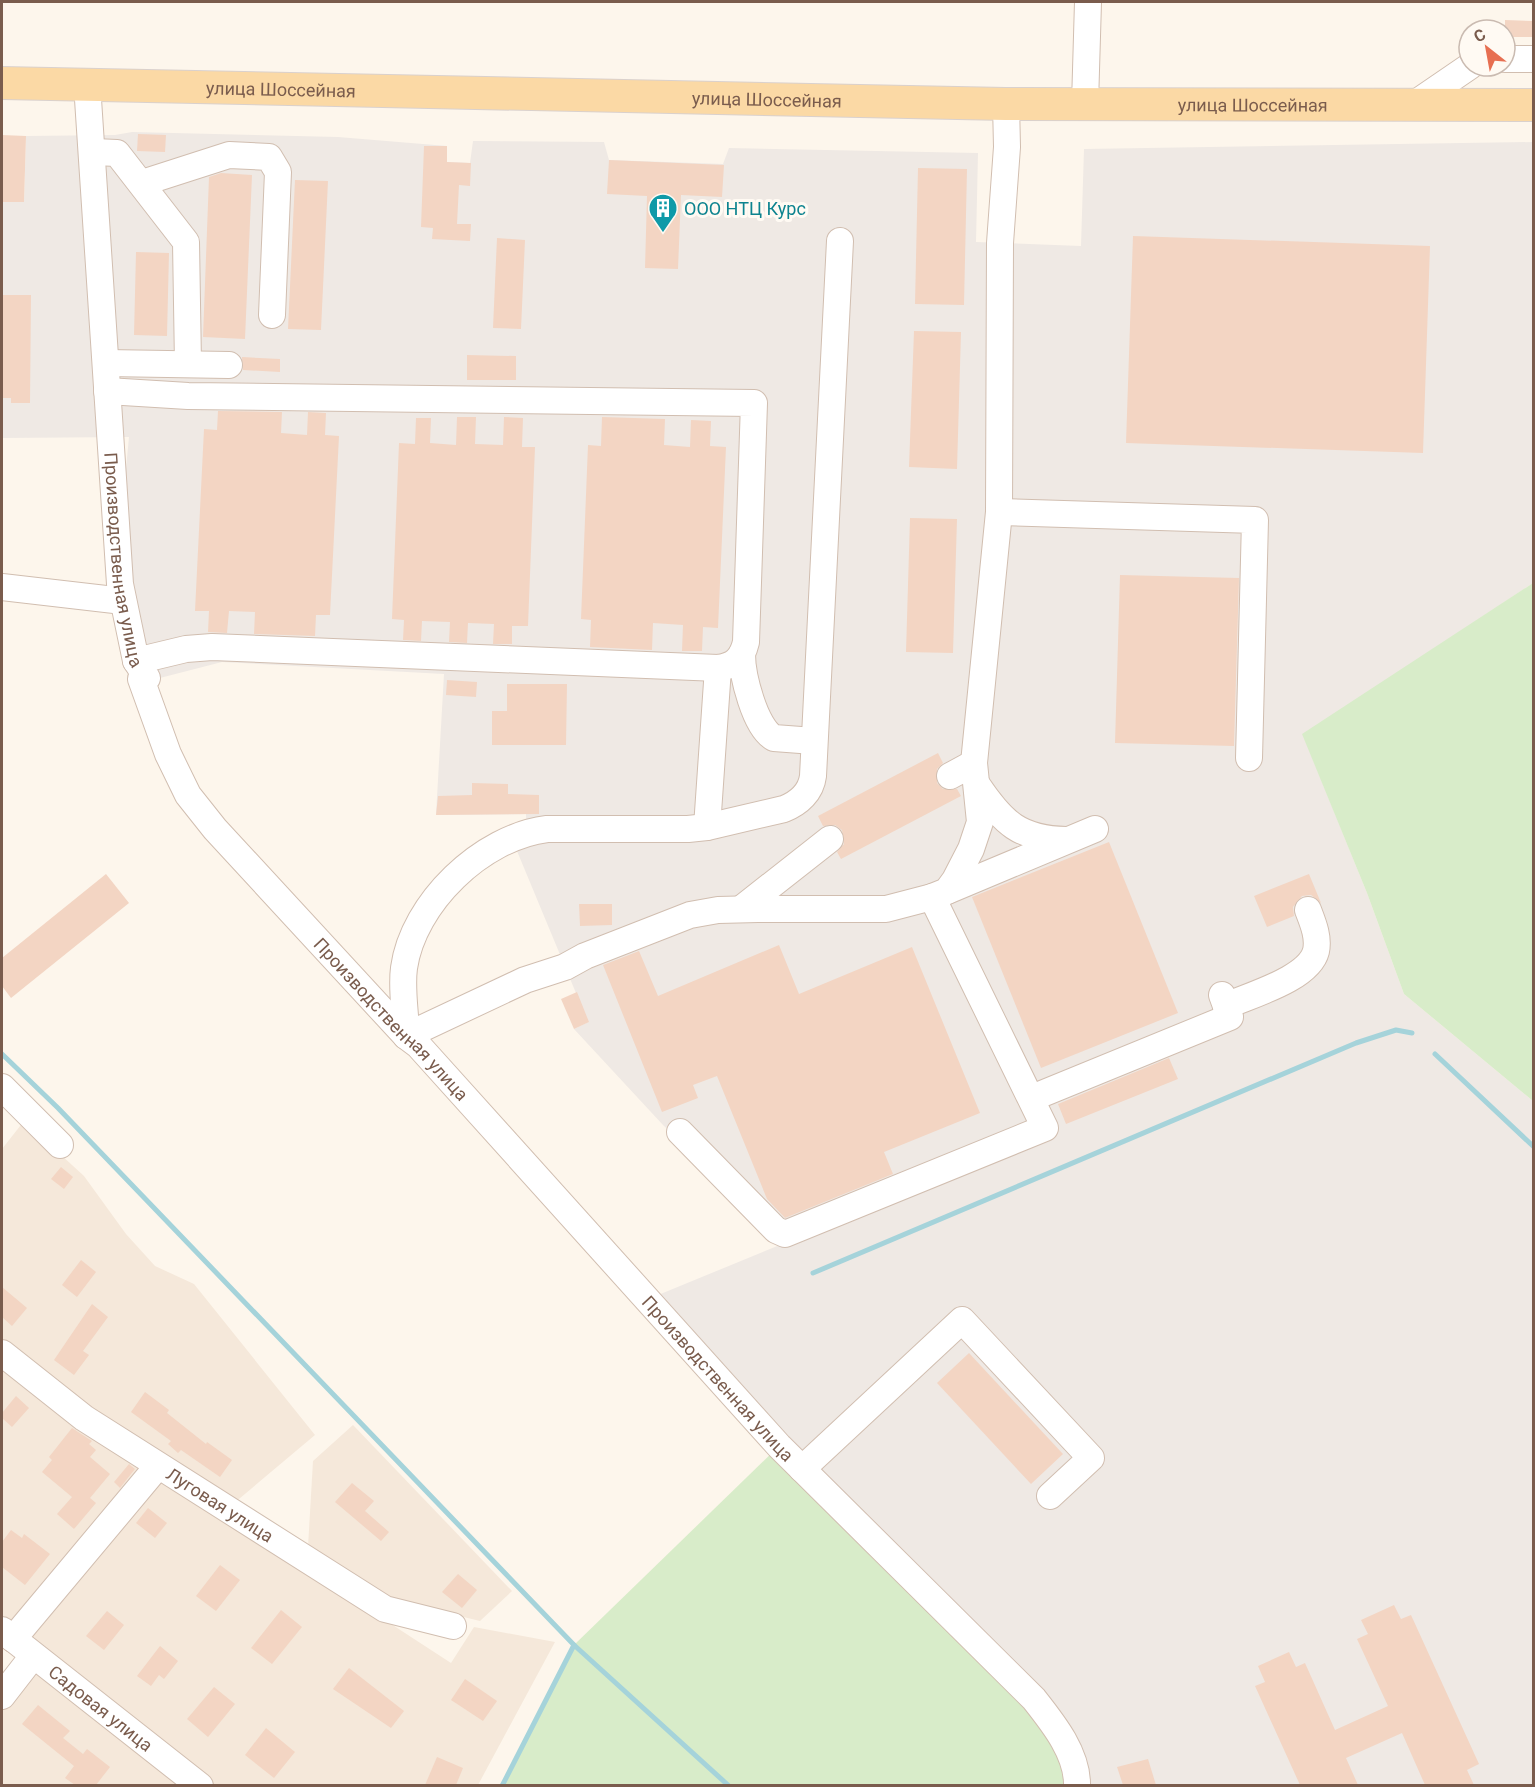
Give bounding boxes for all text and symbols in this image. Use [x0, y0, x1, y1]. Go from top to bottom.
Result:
north arrow [1457, 18, 1517, 78]
text: С [1470, 25, 1489, 46]
street label: улица Шоссейная [206, 77, 356, 101]
street label: улица Шоссейная [692, 87, 842, 111]
street label: улица Шоссейная [1178, 94, 1328, 115]
building icon: ООО НТЦ Курс [647, 192, 679, 234]
place label: ООО НТЦ Курс [684, 198, 806, 219]
street label: Производственная улица [101, 452, 148, 671]
street label: Производственная улица [310, 933, 473, 1104]
street label: Производственная улица [638, 1291, 798, 1465]
street label: Луговая улица [163, 1463, 278, 1546]
street label: Садовая улица [45, 1661, 157, 1755]

